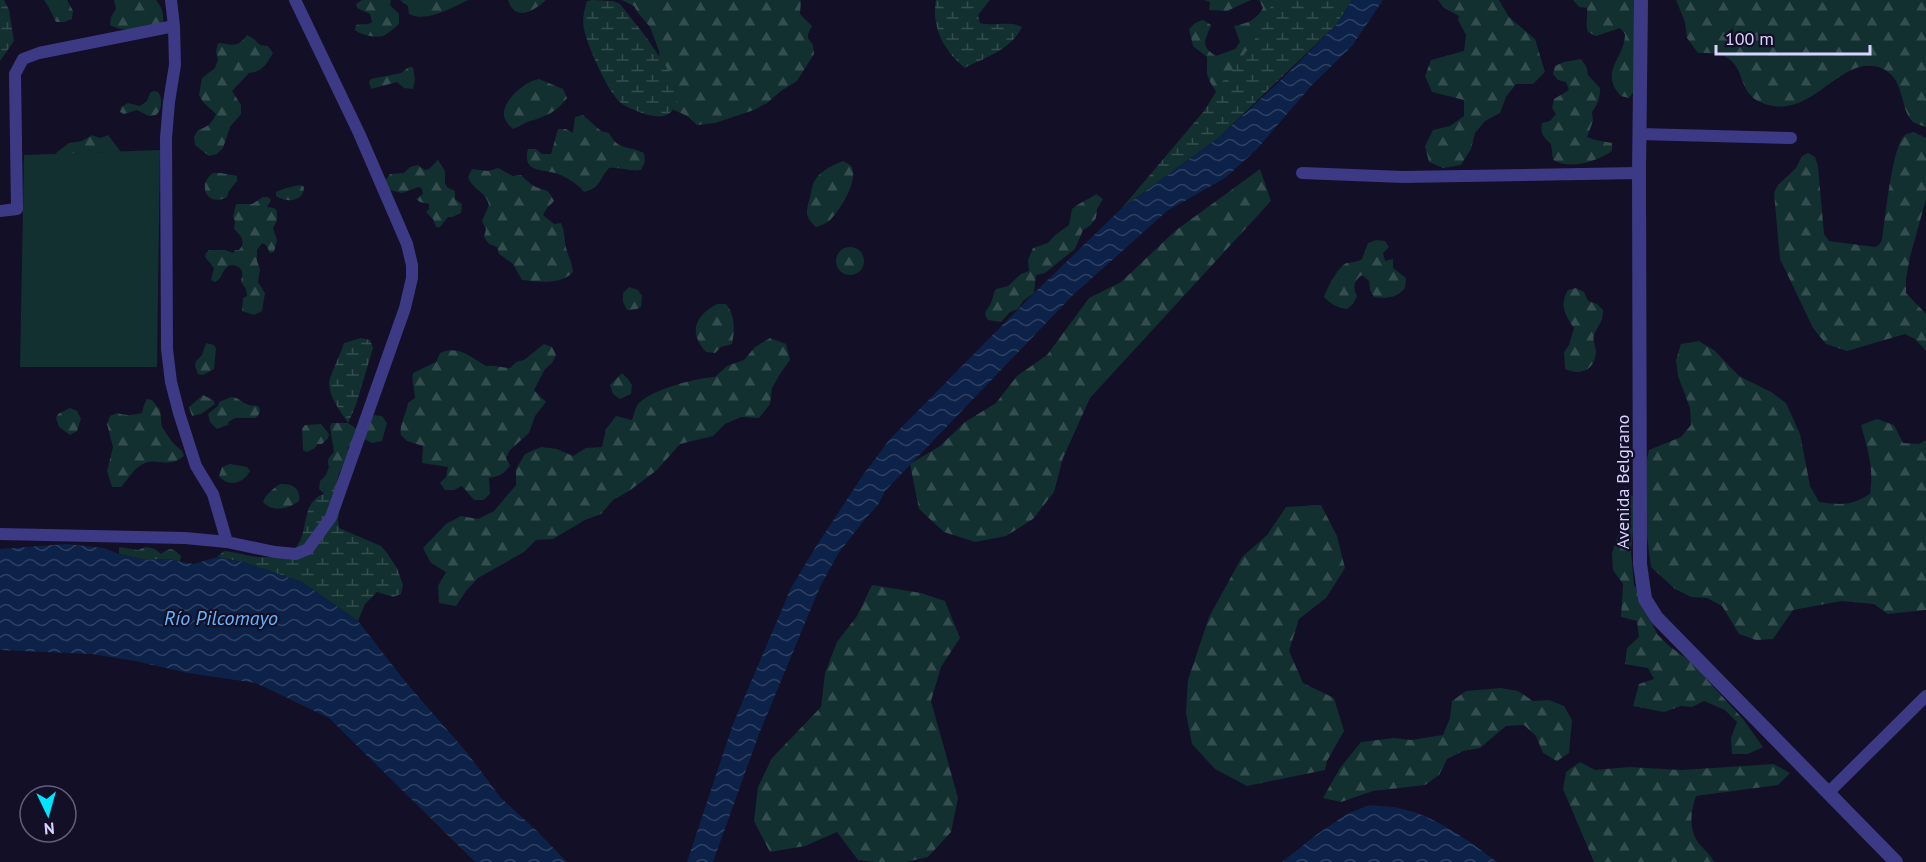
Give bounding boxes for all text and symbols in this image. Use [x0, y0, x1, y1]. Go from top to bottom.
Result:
scale bar [1716, 18, 1870, 56]
text: 100 m [1725, 27, 1774, 50]
street label: Avenida Belgrano [1611, 415, 1634, 549]
water label: Río Pilcomayo [164, 605, 278, 631]
north arrow [18, 784, 78, 844]
text: N [43, 819, 55, 839]

